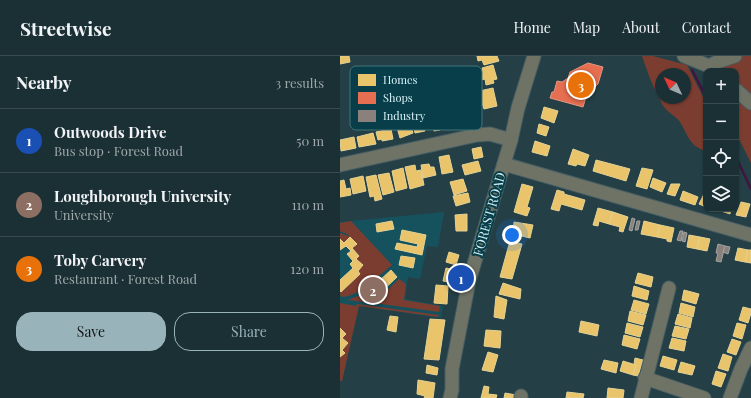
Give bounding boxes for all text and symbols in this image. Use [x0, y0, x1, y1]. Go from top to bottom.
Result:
text: Streetwise [20, 15, 112, 41]
text: Home [513, 18, 551, 37]
text: Map [573, 18, 600, 37]
text: About [622, 18, 660, 37]
text: Contact [682, 18, 731, 37]
legend [350, 66, 482, 130]
north arrow [655, 68, 691, 104]
map controls [703, 68, 739, 212]
button: + [703, 68, 739, 104]
pin: 3 [568, 70, 594, 100]
text: Nearby [16, 71, 71, 93]
text: Homes [383, 72, 417, 87]
text: 3 results [275, 74, 324, 91]
text: Shops [383, 90, 413, 105]
button: − [703, 104, 739, 140]
text: Industry [383, 108, 426, 123]
text: Outwoods Drive [54, 122, 166, 142]
text: 1 [27, 132, 31, 149]
text: 50 m [296, 132, 324, 149]
button: locate [703, 140, 739, 176]
text: Bus stop · Forest Road [54, 142, 183, 159]
street label: FOREST ROAD [468, 170, 509, 258]
button: layers [703, 176, 739, 212]
text: Loughborough University [54, 186, 231, 206]
text: 2 [26, 196, 32, 213]
text: 110 m [292, 196, 324, 213]
text: University [54, 206, 114, 223]
your location [502, 225, 522, 245]
text: Toby Carvery [54, 250, 146, 270]
text: 3 [26, 260, 32, 277]
text: 120 m [290, 260, 324, 277]
pin: 1 [448, 263, 474, 293]
text: Restaurant · Forest Road [54, 270, 197, 287]
pin: 2 [360, 275, 386, 305]
button: Save [16, 312, 166, 351]
button: Share [174, 312, 324, 351]

